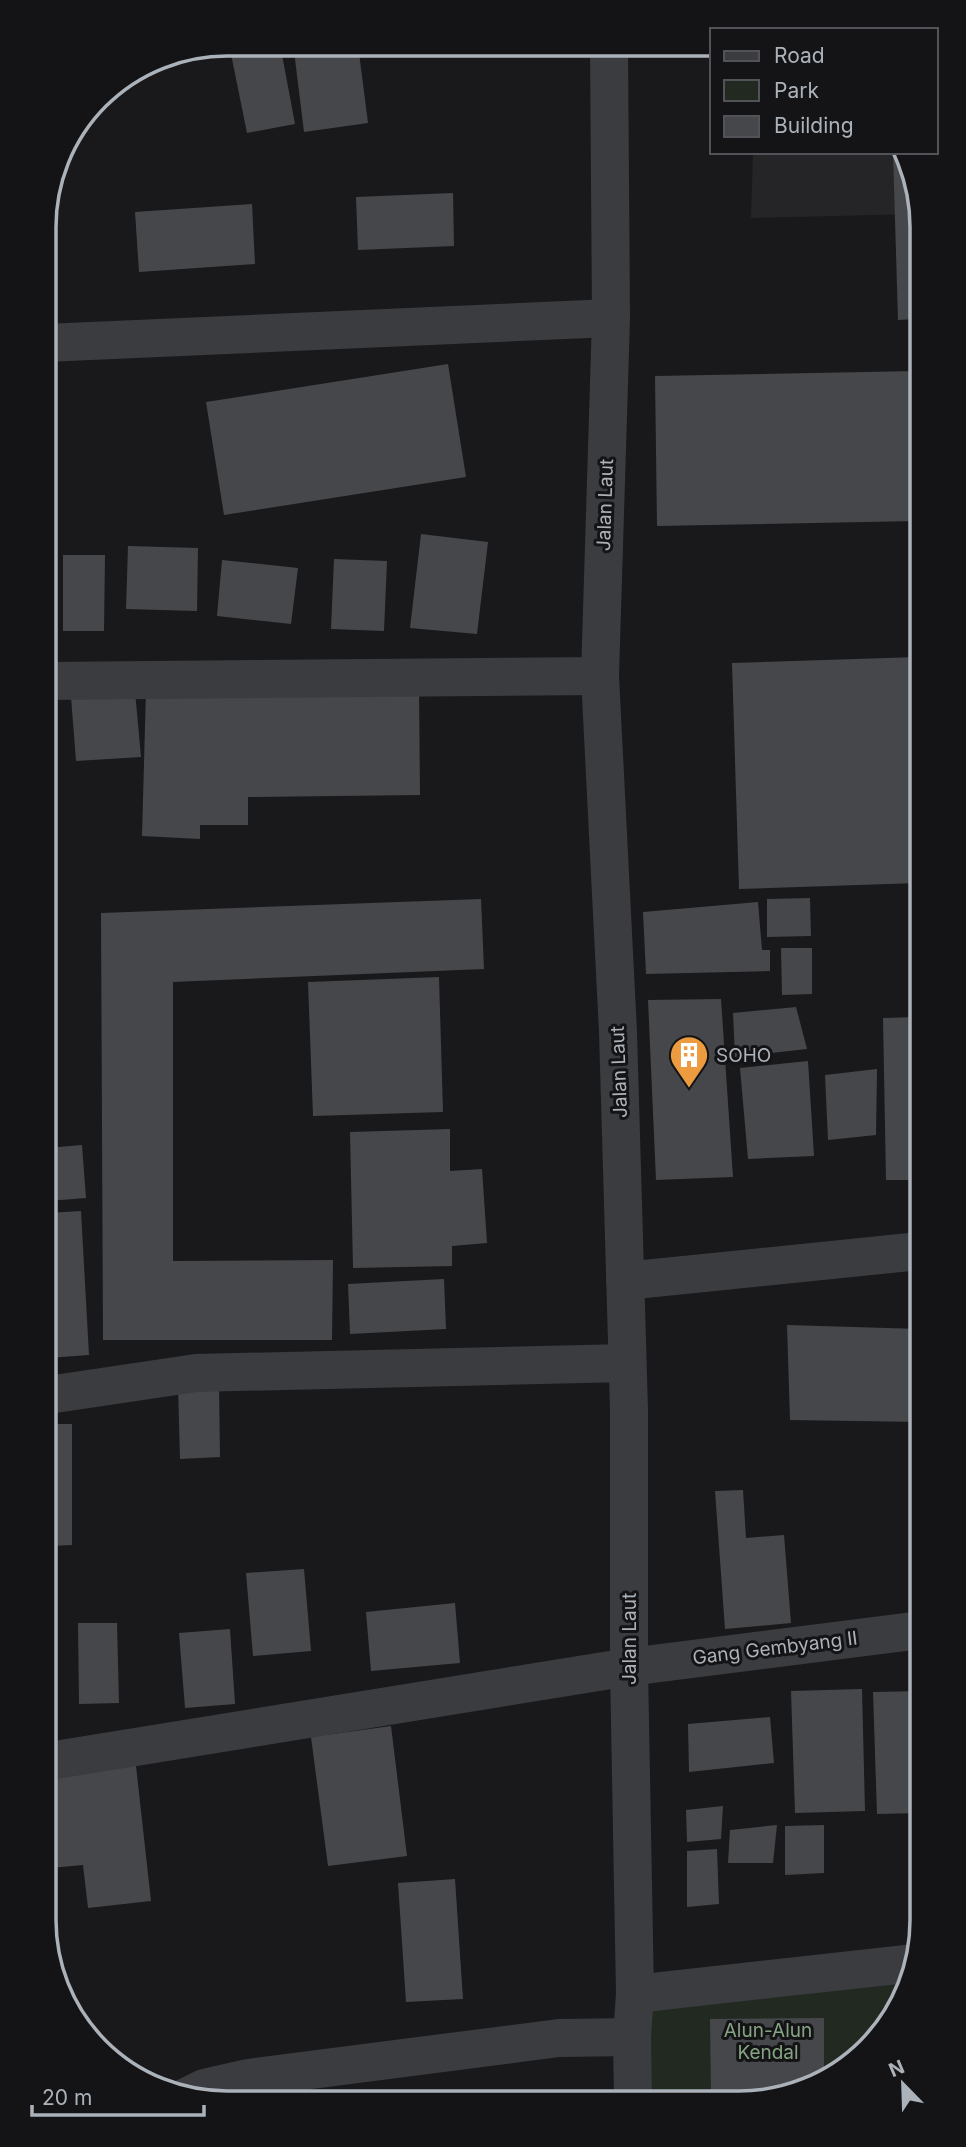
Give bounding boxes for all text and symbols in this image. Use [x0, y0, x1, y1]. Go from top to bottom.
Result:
legend [710, 28, 938, 154]
text: Road [774, 43, 825, 68]
text: Park [774, 78, 819, 103]
text: Building [774, 113, 854, 138]
street label: Jalan Laut [592, 459, 618, 551]
street label: Jalan Laut [606, 1026, 632, 1118]
building icon: SOHO [668, 1034, 710, 1089]
place label: SOHO [716, 1044, 771, 1067]
street label: Jalan Laut [618, 1593, 641, 1685]
street label: Gang Gembyang II [691, 1626, 859, 1670]
park label: Alun-Alun Kendal [724, 2019, 812, 2064]
north arrow [868, 2049, 938, 2119]
text: N [885, 2055, 908, 2082]
scale bar [32, 2074, 203, 2118]
text: 20 m [42, 2085, 92, 2110]

